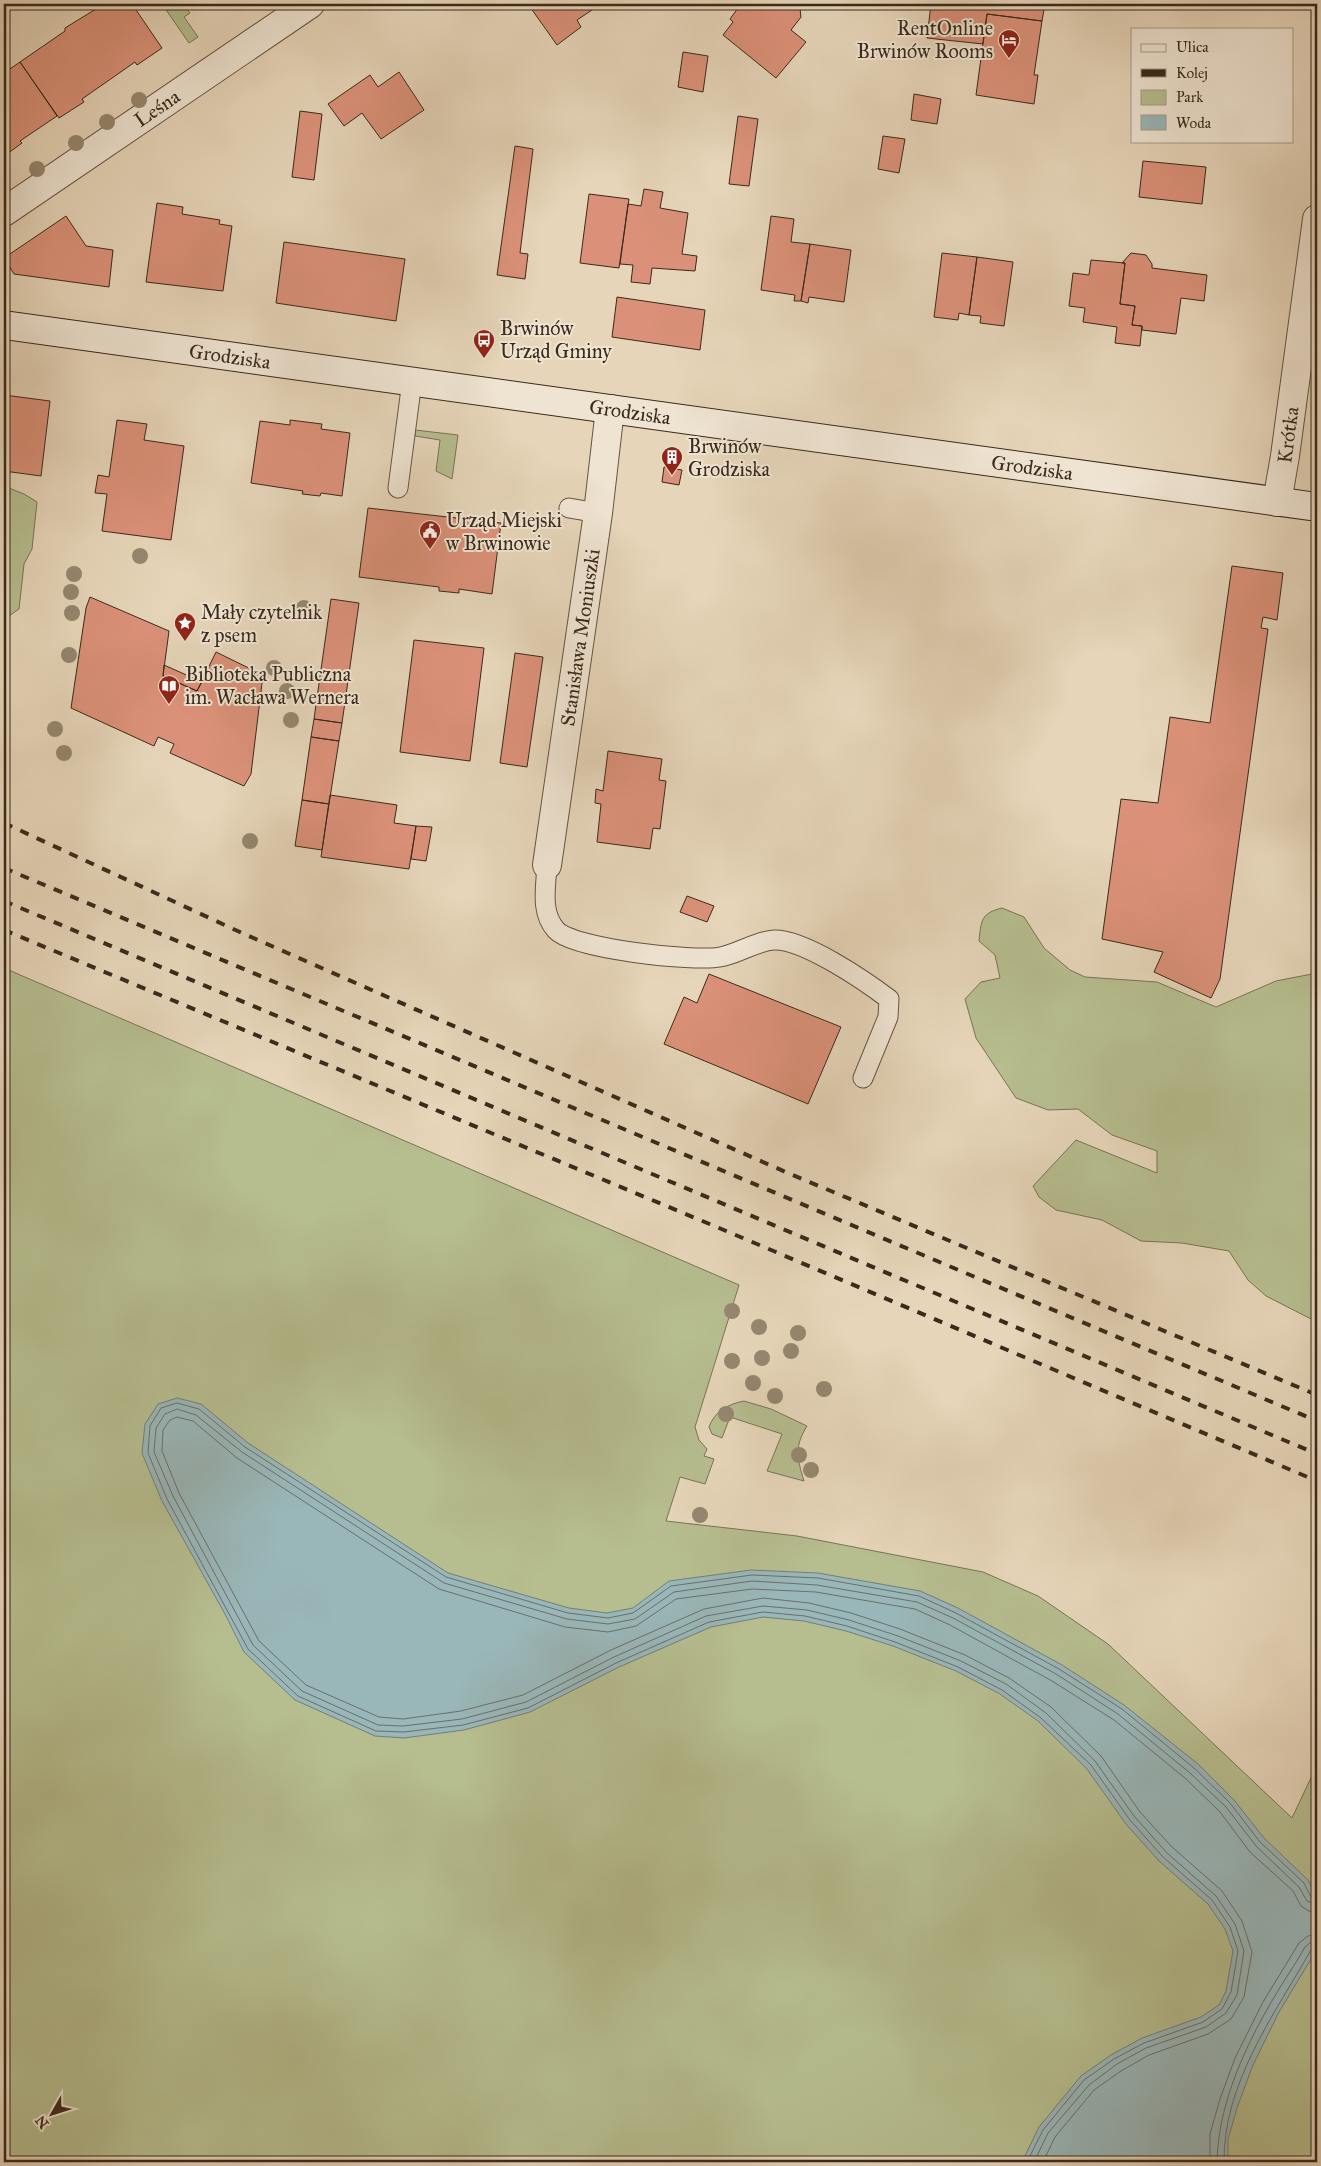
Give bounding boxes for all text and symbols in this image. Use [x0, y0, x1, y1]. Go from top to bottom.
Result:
place label: RentOnline Brwinów Rooms [857, 16, 993, 63]
hotel icon: RentOnline Brwinów Rooms [997, 28, 1021, 59]
legend [1131, 28, 1294, 142]
text: Ulica [1176, 38, 1209, 56]
text: Kolej [1176, 64, 1208, 82]
street label: Leśna [130, 84, 185, 132]
text: Park [1176, 88, 1203, 106]
text: Woda [1176, 114, 1212, 132]
place label: Brwinów Urząd Gminy [500, 316, 612, 363]
bus stop icon: Brwinów Urząd Gminy [472, 328, 496, 359]
street label: Grodziska [188, 339, 273, 374]
street label: Grodziska [588, 394, 673, 429]
street label: Krótka [1272, 405, 1304, 465]
place label: Brwinów Grodziska [688, 434, 771, 481]
building icon: Brwinów Grodziska [660, 445, 684, 476]
street label: Grodziska [990, 450, 1075, 485]
place label: Urząd Miejski w Brwinowie [446, 508, 563, 555]
public building icon: Urząd Miejski w Brwinowie [418, 519, 442, 550]
street label: Stanisława Moniuszki [555, 547, 605, 728]
place label: Mały czytelnik z psem [201, 600, 323, 647]
place icon: Mały czytelnik z psem [173, 611, 197, 642]
place label: Biblioteka Publiczna im. Wacława Wernera [185, 662, 360, 709]
library icon: Biblioteka Publiczna im. Wacława Wernera [157, 674, 181, 705]
north arrow [28, 2088, 78, 2138]
text: N [32, 2112, 53, 2132]

